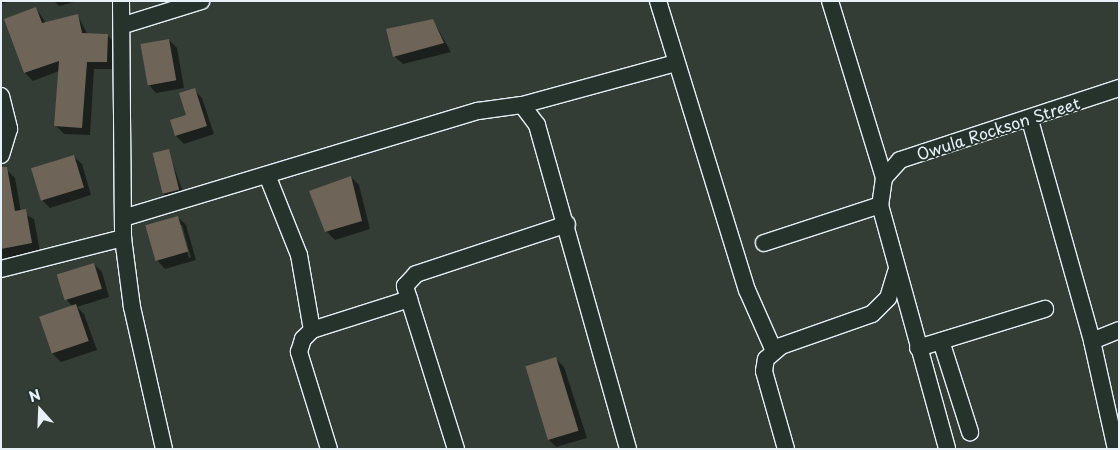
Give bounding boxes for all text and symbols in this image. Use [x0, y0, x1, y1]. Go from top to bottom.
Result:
street label: Owula Rockson Street [914, 93, 1082, 163]
text: N [26, 384, 44, 407]
north arrow [15, 385, 65, 435]

